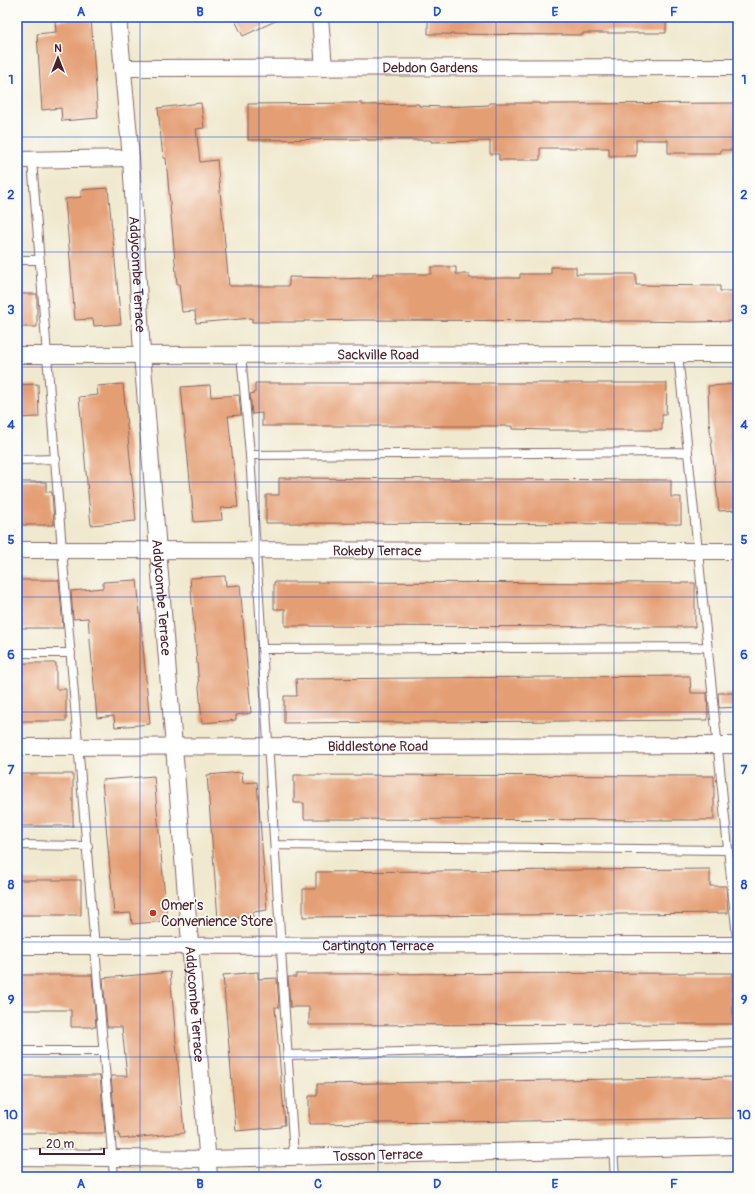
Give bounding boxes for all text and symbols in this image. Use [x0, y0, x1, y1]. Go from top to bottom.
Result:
text: A [77, 4, 86, 20]
text: B [196, 4, 204, 20]
text: C [314, 4, 322, 20]
text: D [433, 4, 441, 20]
text: E [552, 4, 559, 20]
text: F [670, 4, 678, 20]
north arrow [38, 38, 78, 78]
text: N [54, 42, 62, 55]
street label: Debdon Gardens [382, 59, 479, 76]
text: 1 [8, 72, 14, 88]
text: 1 [741, 72, 747, 88]
text: 2 [7, 187, 15, 203]
text: 2 [740, 187, 748, 203]
street label: Addycombe Terrace [126, 215, 149, 333]
text: 3 [7, 302, 15, 318]
text: 3 [740, 302, 748, 318]
street label: Sackville Road [337, 346, 419, 363]
text: 4 [7, 417, 15, 433]
text: 4 [740, 417, 748, 433]
text: 5 [7, 532, 15, 548]
text: 5 [740, 532, 748, 548]
street label: Addycombe Terrace [149, 538, 175, 656]
street label: Rokeby Terrace [333, 542, 421, 559]
text: 6 [7, 647, 15, 663]
text: 6 [740, 647, 748, 663]
street label: Biddlestone Road [328, 737, 428, 755]
text: 7 [8, 762, 15, 778]
text: 7 [741, 762, 748, 778]
text: 8 [8, 877, 15, 893]
text: 8 [741, 877, 748, 893]
place label: Omer's Convenience Store [161, 897, 273, 930]
marker: Omer's Convenience Store [148, 908, 158, 918]
street label: Cartington Terrace [322, 937, 434, 954]
street label: Addycombe Terrace [182, 945, 208, 1063]
text: 9 [8, 992, 15, 1008]
text: 9 [741, 992, 748, 1008]
text: 10 [4, 1107, 18, 1123]
text: 10 [737, 1107, 751, 1123]
scale bar [40, 1130, 104, 1156]
text: 20 m [46, 1137, 75, 1152]
street label: Tosson Terrace [333, 1145, 423, 1164]
text: A [77, 1176, 86, 1192]
text: B [196, 1176, 204, 1192]
text: C [314, 1176, 322, 1192]
text: D [433, 1176, 441, 1192]
text: E [552, 1176, 559, 1192]
text: F [670, 1176, 678, 1192]

